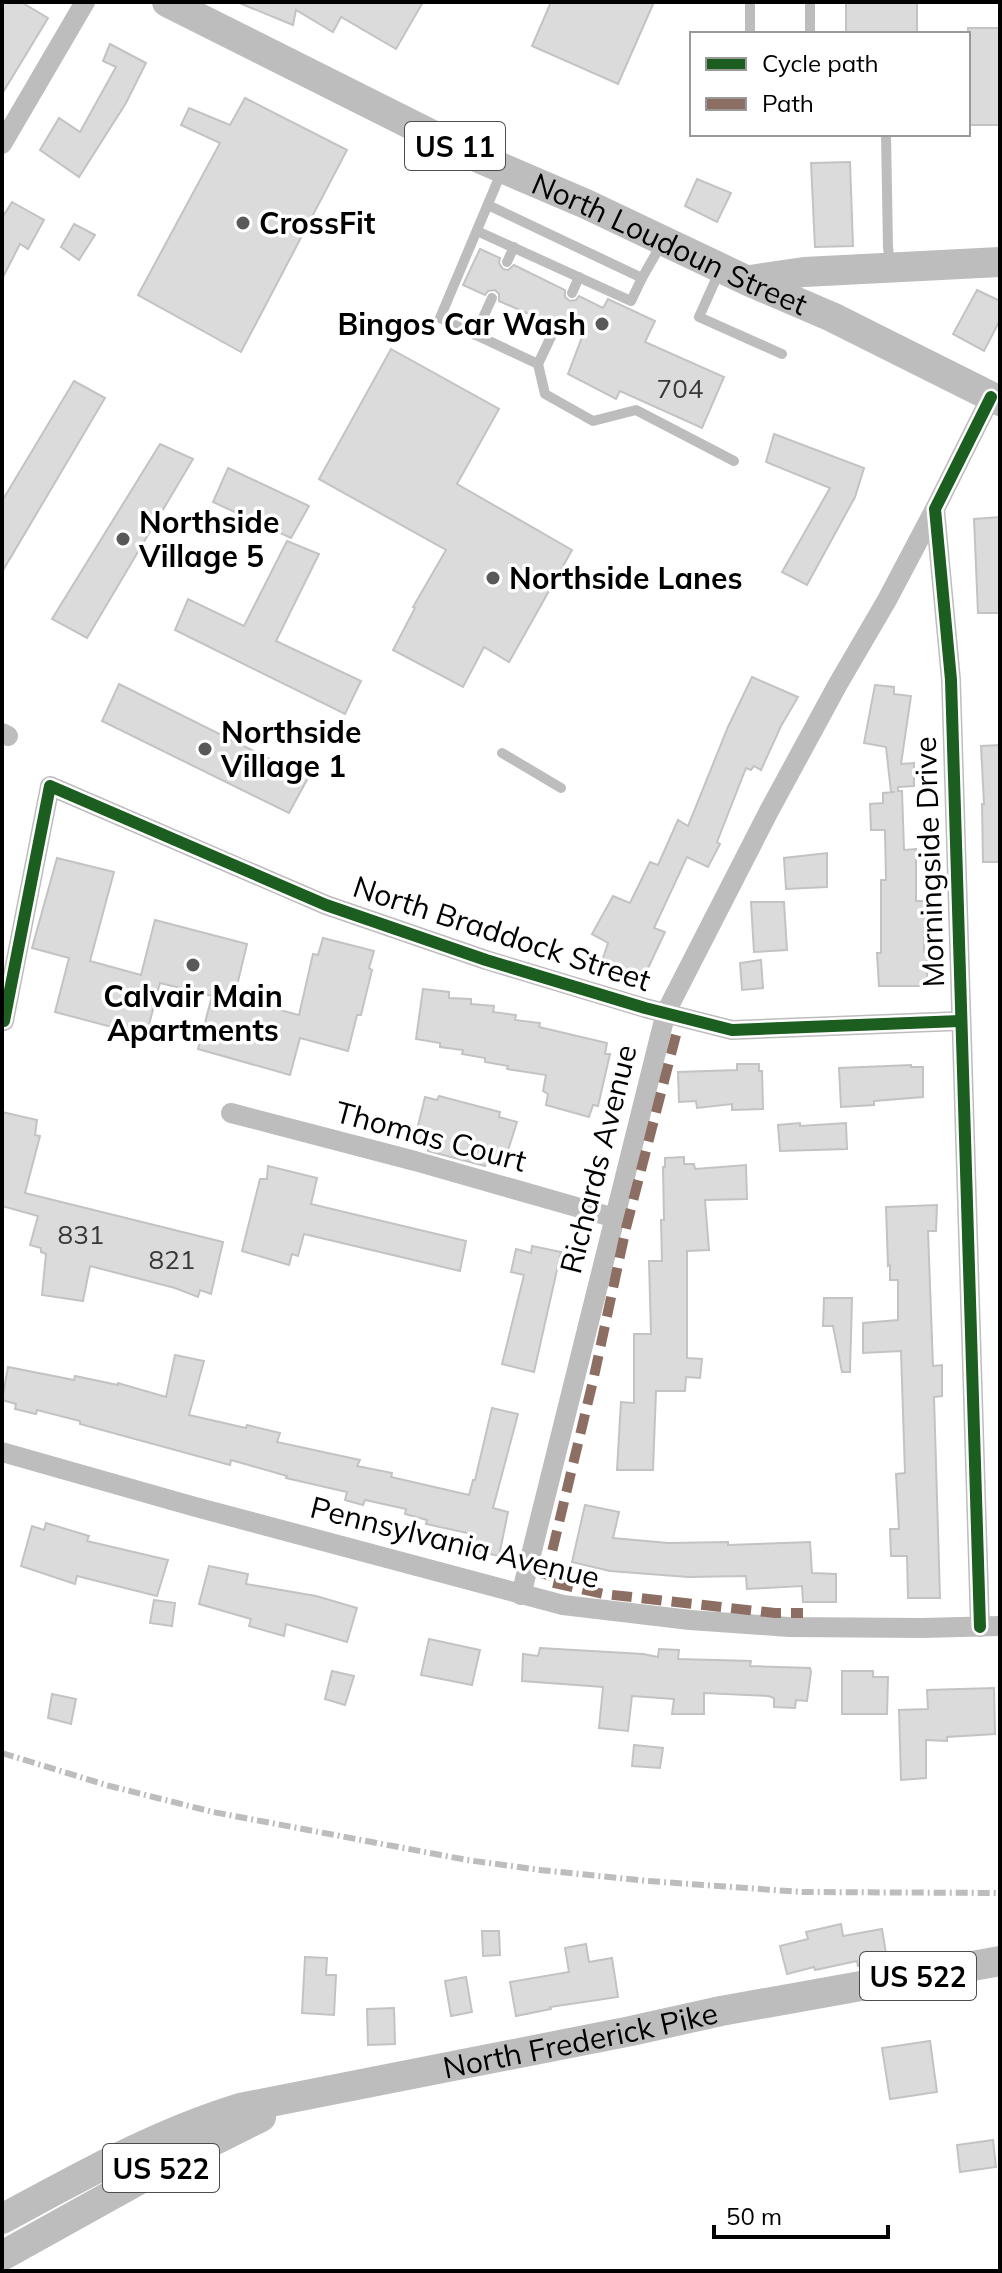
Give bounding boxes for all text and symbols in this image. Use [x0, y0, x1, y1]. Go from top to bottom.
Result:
legend [690, 32, 970, 136]
text: Cycle path [762, 48, 879, 78]
text: Path [762, 88, 814, 118]
road number: US 11 [405, 122, 505, 170]
street label: North Loudoun Street [526, 164, 813, 323]
place label: CrossFit [259, 204, 375, 242]
marker: CrossFit [234, 214, 252, 232]
place label: Bingos Car Wash [338, 305, 586, 343]
marker: Bingos Car Wash [593, 315, 611, 333]
house number: 704 [657, 372, 703, 405]
place label: Northside Village 5 [138, 503, 279, 575]
marker: Northside Village 5 [114, 530, 132, 548]
place label: Northside Lanes [509, 559, 743, 597]
marker: Northside Lanes [484, 569, 502, 587]
place label: Northside Village 1 [220, 713, 361, 785]
street label: Morningside Drive [906, 736, 952, 988]
marker: Northside Village 1 [196, 740, 214, 758]
street label: North Braddock Street [348, 867, 656, 999]
marker: Calvair Main Apartments [184, 956, 202, 974]
place label: Calvair Main Apartments [103, 977, 283, 1049]
street label: Richards Avenue [551, 1041, 645, 1277]
street label: Thomas Court [331, 1092, 531, 1180]
house number: 831 [58, 1218, 104, 1251]
house number: 821 [149, 1243, 195, 1276]
street label: Pennsylvania Avenue [306, 1488, 604, 1596]
road number: US 522 [860, 1952, 976, 2000]
street label: North Frederick Pike [440, 1993, 721, 2087]
road number: US 522 [103, 2144, 219, 2192]
scale bar [714, 2189, 888, 2239]
text: 50 m [726, 2201, 782, 2231]

